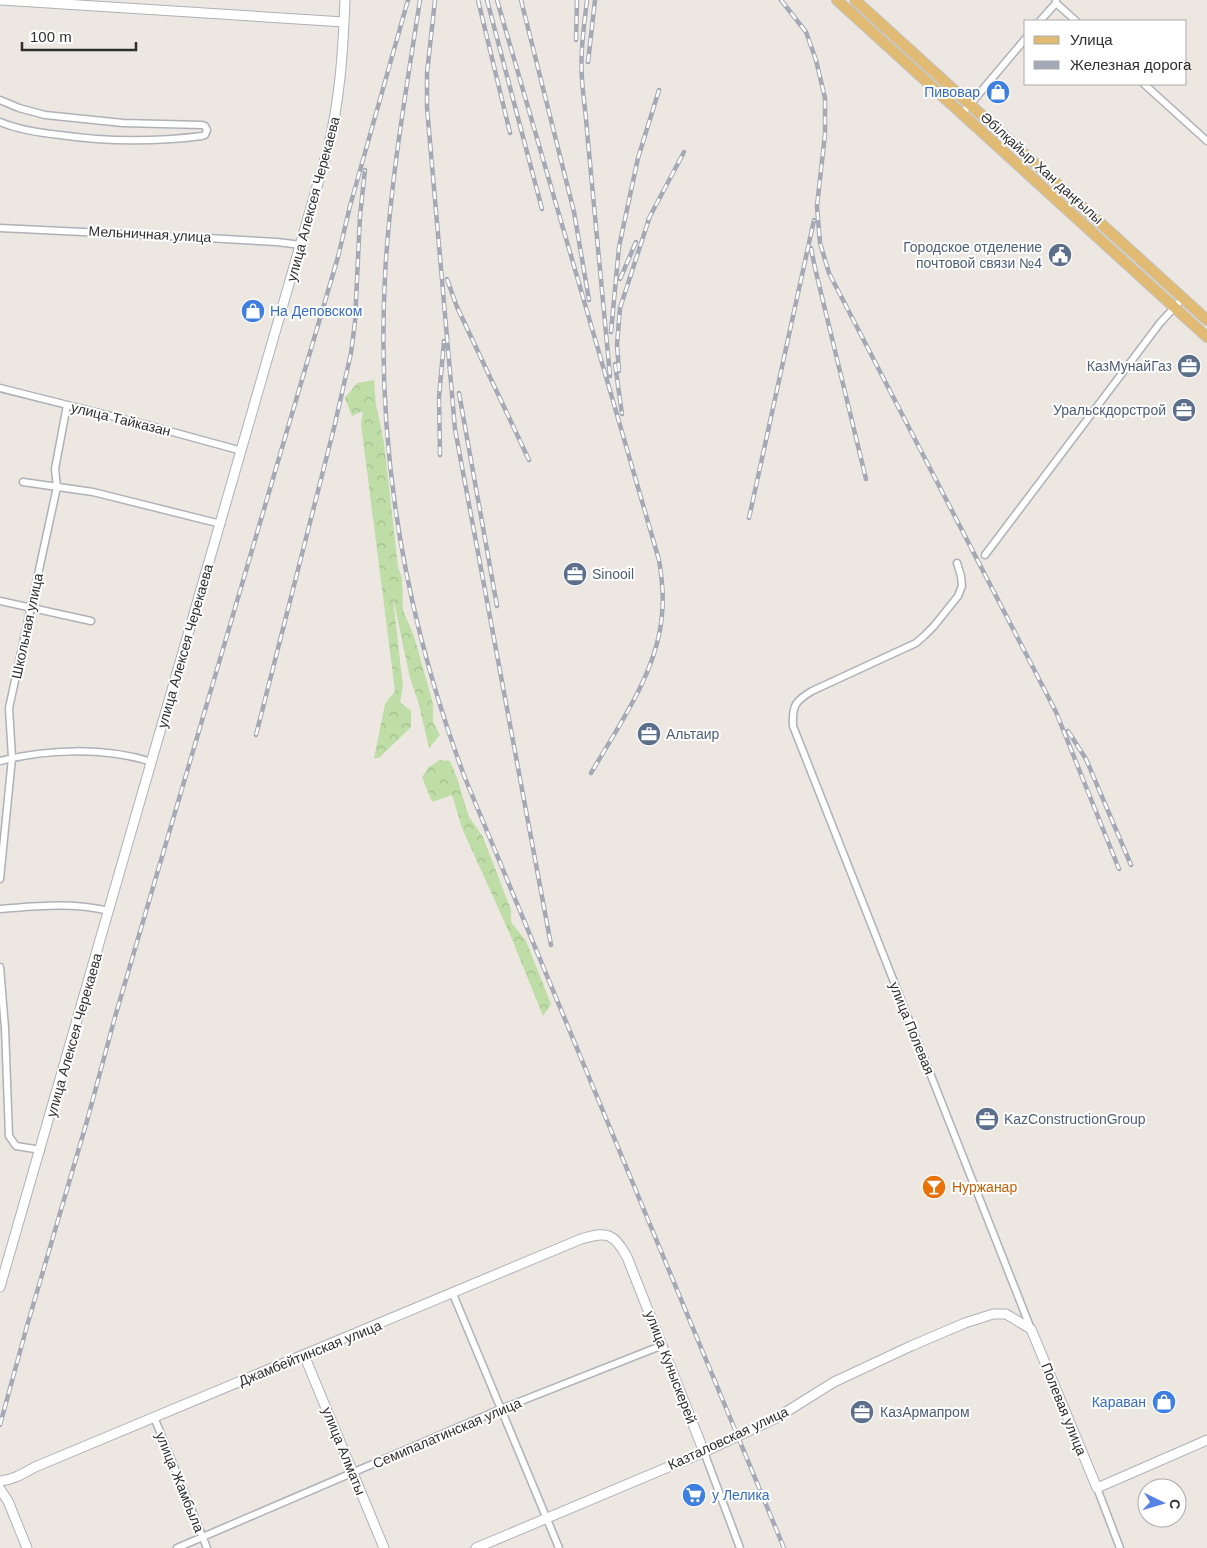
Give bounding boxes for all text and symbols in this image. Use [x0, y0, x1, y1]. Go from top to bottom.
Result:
scale bar [22, 20, 136, 52]
legend [1024, 20, 1187, 85]
text: 100 m [30, 28, 72, 45]
text: Улица [1070, 31, 1113, 48]
text: Железная дорога [1070, 56, 1192, 73]
shop icon: Пивовар [985, 79, 1011, 105]
place label: Пивовар [924, 84, 980, 100]
street label: Әбілқайыр Хан даңғылы [978, 109, 1106, 227]
street label: улица Алексея Черекаева [283, 115, 343, 283]
street label: Мельничная улица [88, 223, 212, 245]
place label: Городское отделение почтовой связи №4 [903, 239, 1042, 271]
public building icon: Городское отделение почтовой связи №4 [1047, 242, 1073, 268]
shop icon: На Деповском [240, 298, 266, 324]
place label: На Деповском [270, 303, 362, 319]
office icon: КазМунайГаз [1176, 353, 1202, 379]
place label: КазМунайГаз [1087, 358, 1172, 374]
office icon: Уральскдорстрой [1171, 397, 1197, 423]
street label: улица Тайказан [70, 399, 172, 439]
place label: Уральскдорстрой [1053, 402, 1166, 418]
office icon: Sinooil [562, 561, 588, 587]
street label: улица Алексея Черекаева [154, 562, 216, 730]
place label: Sinooil [592, 566, 634, 582]
street label: Школьная улица [8, 572, 46, 680]
office icon: Альтаир [636, 721, 662, 747]
place label: Альтаир [666, 726, 720, 742]
street label: улица Алексея Черекаева [43, 951, 105, 1119]
street label: улица Полевая [886, 979, 938, 1077]
office icon: KazConstructionGroup [974, 1106, 1000, 1132]
place label: KazConstructionGroup [1004, 1111, 1146, 1127]
bar icon: Нуржанар [921, 1174, 947, 1200]
place label: Нуржанар [952, 1179, 1017, 1195]
street label: улица Куныскерей [642, 1308, 700, 1426]
street label: Джамбейтинская улица [236, 1317, 384, 1389]
street label: Полевая улица [1038, 1360, 1090, 1458]
shop icon: Караван [1151, 1389, 1177, 1415]
street label: Семипалатинская улица [370, 1394, 524, 1472]
place label: Караван [1092, 1394, 1146, 1410]
office icon: КазАрмапром [849, 1399, 875, 1425]
street label: Казталовская улица [665, 1403, 791, 1473]
place label: КазАрмапром [880, 1404, 970, 1420]
street label: улица Алматы [319, 1405, 369, 1497]
street label: улица Жамбыла [153, 1430, 207, 1535]
north arrow [1137, 1478, 1187, 1528]
supermarket icon: у Лелика [681, 1482, 707, 1508]
place label: у Лелика [712, 1487, 770, 1503]
text: С [1167, 1498, 1183, 1510]

